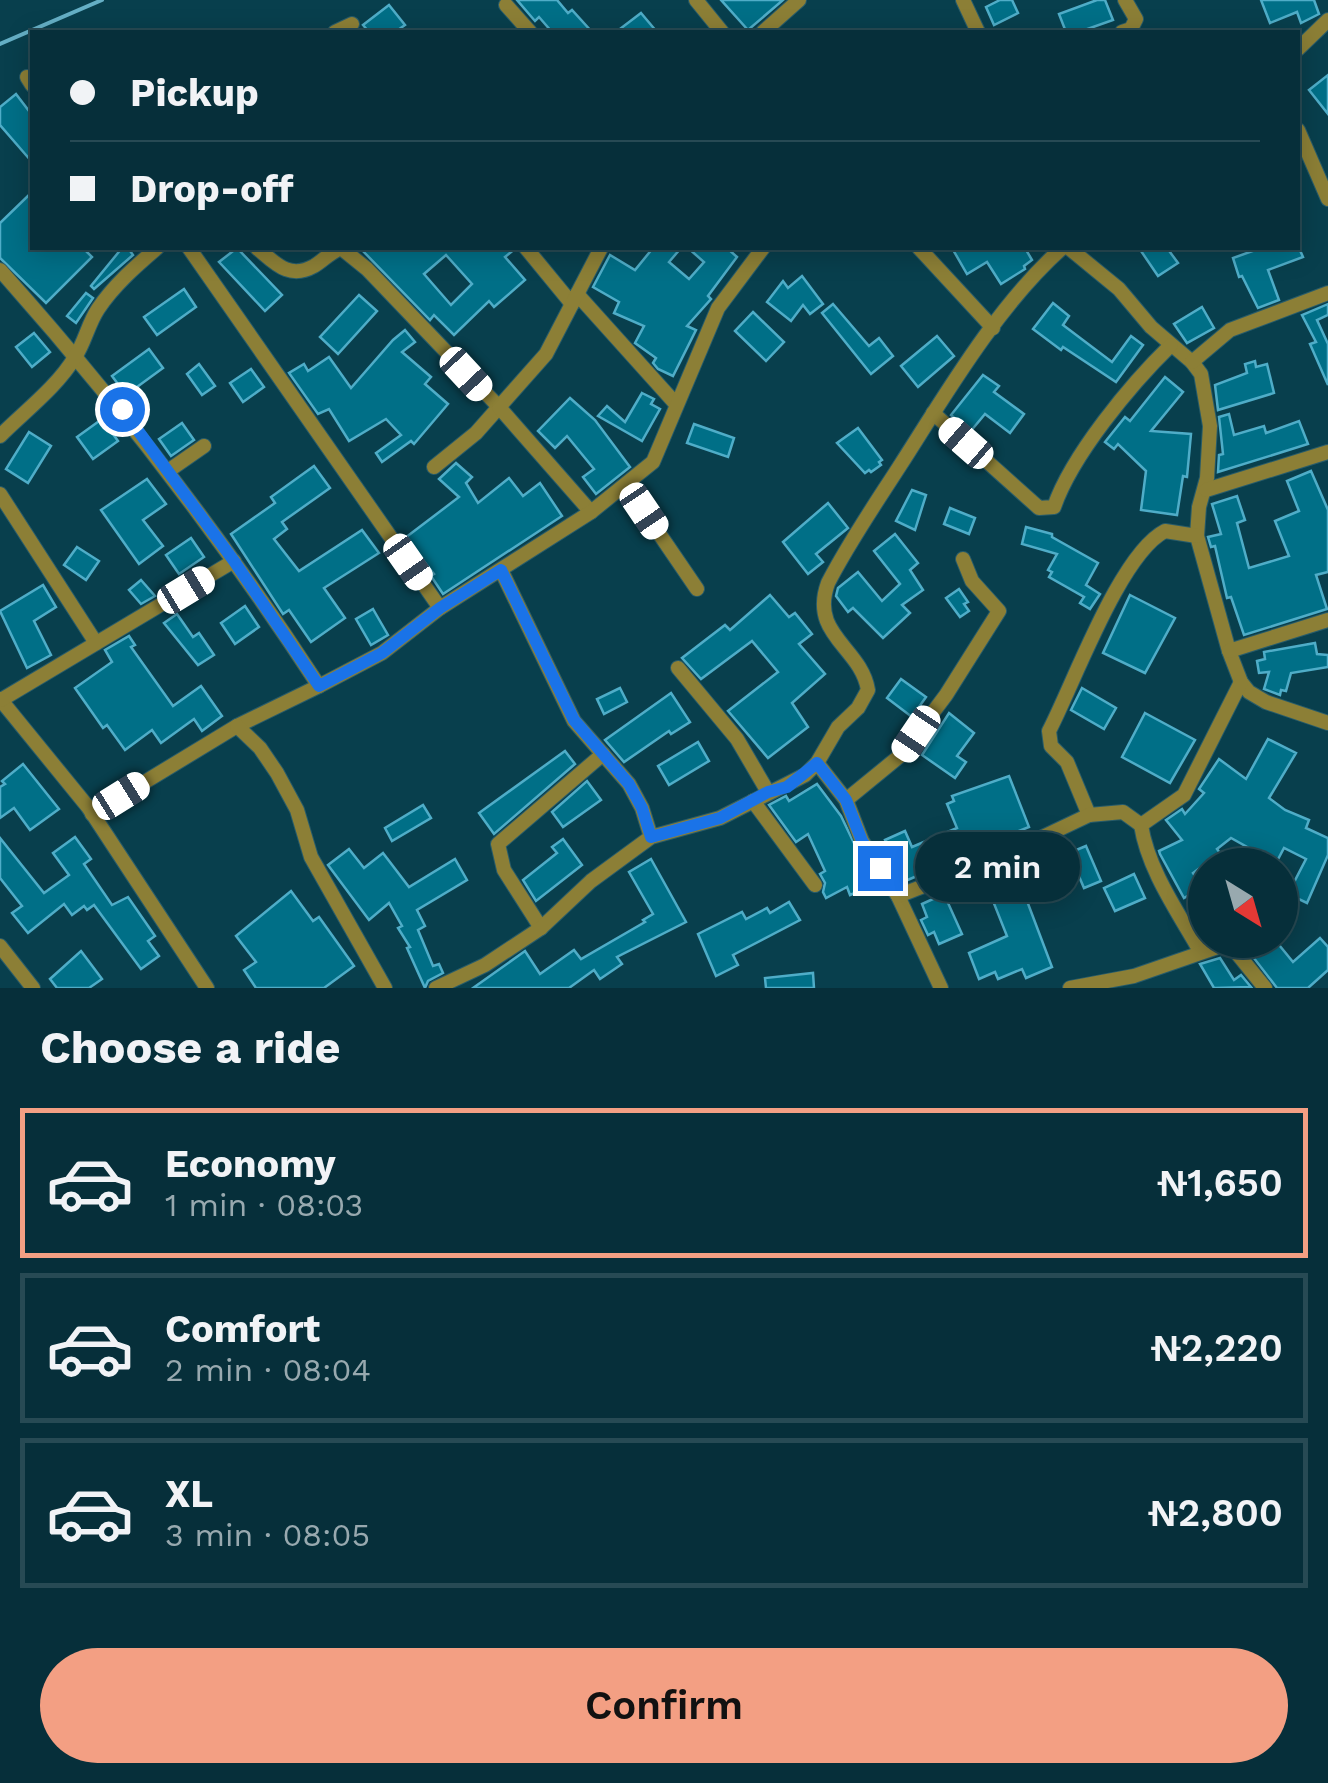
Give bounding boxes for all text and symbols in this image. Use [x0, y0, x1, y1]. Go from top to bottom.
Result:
text: Pickup [130, 71, 259, 115]
text: Drop-off [130, 167, 294, 211]
car [435, 342, 497, 406]
route start [100, 387, 145, 432]
car [934, 412, 998, 474]
car [615, 478, 673, 544]
car [379, 529, 437, 595]
car [153, 562, 219, 618]
car [887, 701, 945, 767]
car [88, 767, 154, 825]
callout: 2 min [915, 833, 1080, 903]
route end [858, 846, 903, 891]
text: 2 min [954, 848, 1041, 886]
north arrow [1188, 848, 1298, 958]
map controls [1188, 848, 1298, 958]
text: Choose a ride [40, 1021, 340, 1074]
icon: car [45, 1138, 135, 1228]
text: Economy [165, 1142, 336, 1186]
text: ₦1,650 [1157, 1161, 1283, 1205]
text: 1 min · 08:03 [165, 1186, 363, 1224]
icon: car [45, 1303, 135, 1393]
text: Comfort [165, 1307, 320, 1351]
text: ₦2,220 [1151, 1326, 1283, 1370]
text: 2 min · 08:04 [165, 1351, 371, 1389]
icon: car [45, 1468, 135, 1558]
text: XL [165, 1472, 213, 1516]
text: ₦2,800 [1148, 1491, 1283, 1535]
text: 3 min · 08:05 [165, 1516, 370, 1554]
button: Confirm [40, 1648, 1288, 1763]

